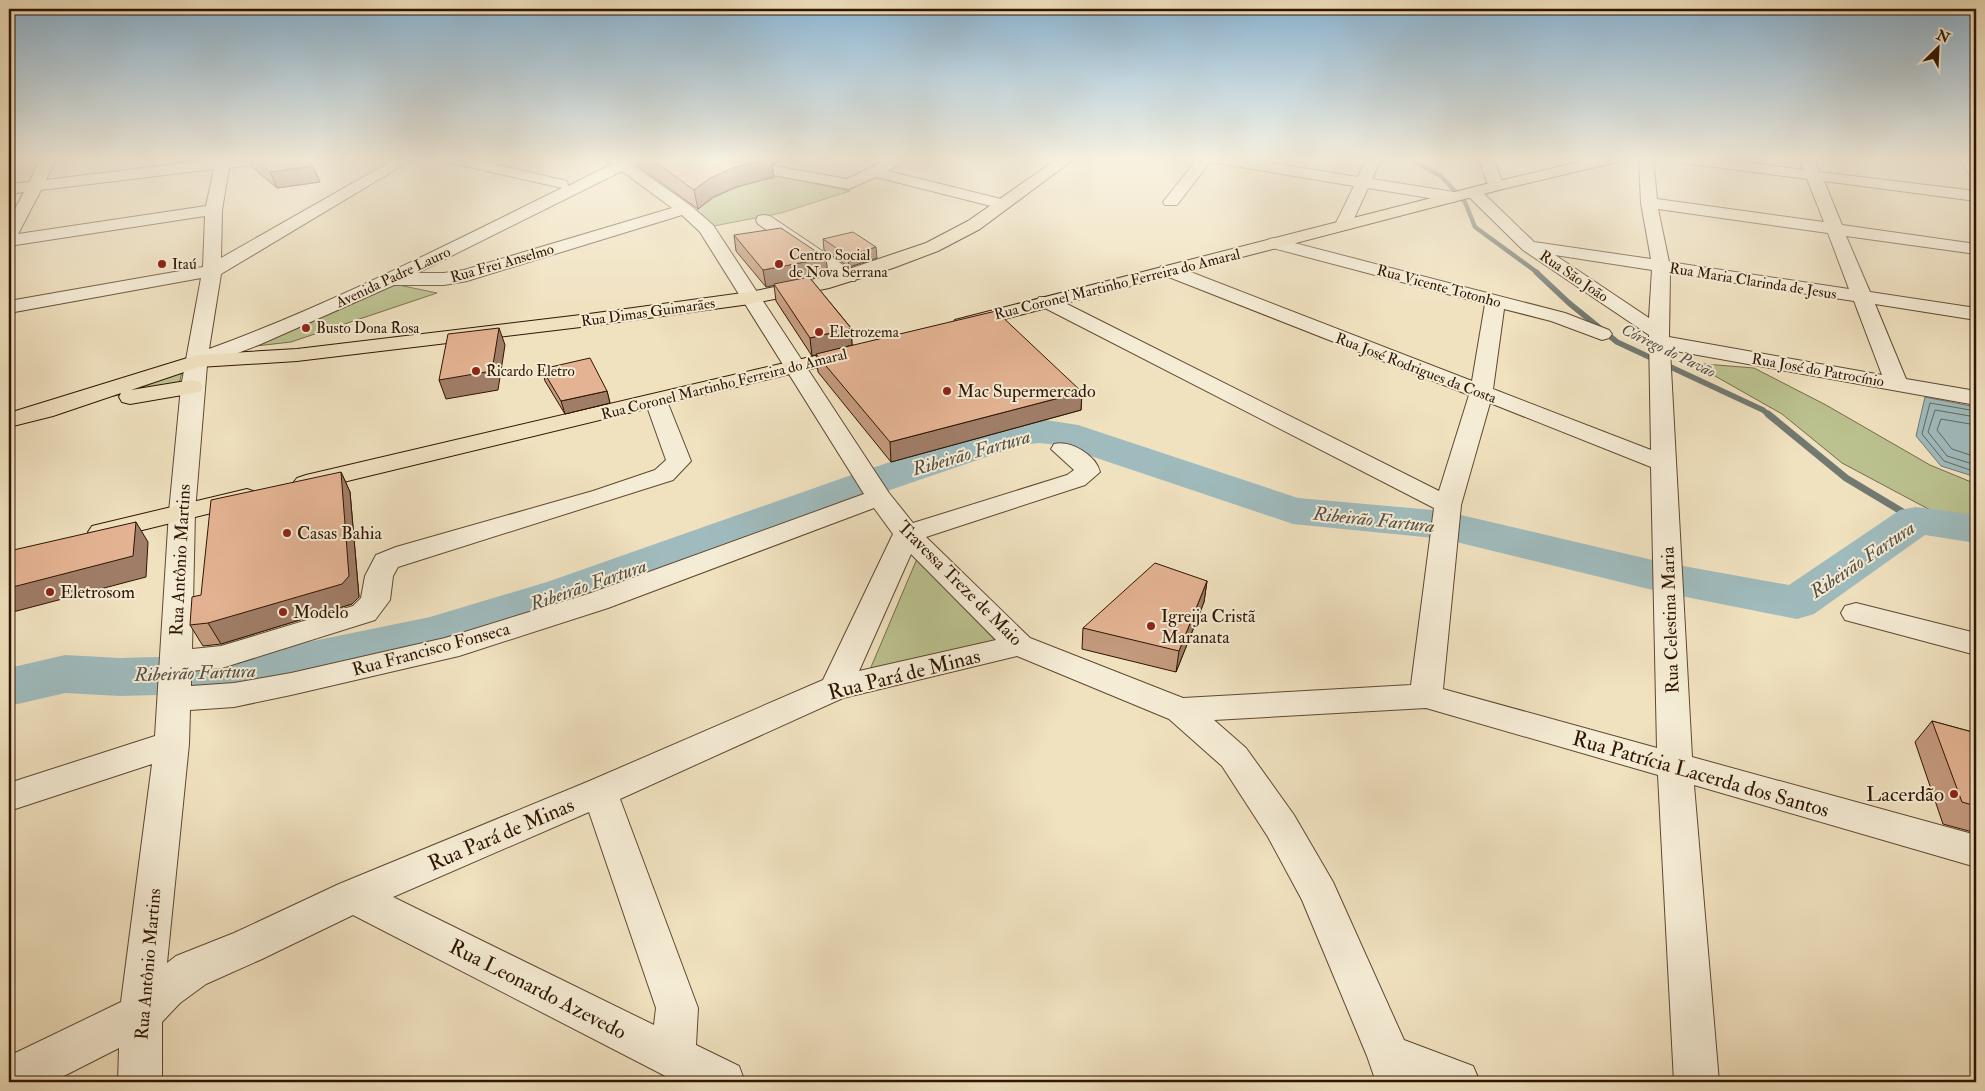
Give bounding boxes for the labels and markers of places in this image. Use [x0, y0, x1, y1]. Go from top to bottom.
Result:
place label: Centro Social de Nova Serrana [789, 246, 888, 282]
place label: Itaú [172, 255, 197, 274]
marker: Itaú [156, 258, 168, 270]
marker: Centro Social de Nova Serrana [773, 258, 785, 270]
place label: Busto Dona Rosa [316, 319, 420, 338]
marker: Busto Dona Rosa [300, 322, 312, 334]
place label: Eletrozema [829, 323, 900, 342]
marker: Eletrozema [813, 326, 825, 338]
place label: Ricardo Eletro [486, 362, 575, 381]
marker: Ricardo Eletro [470, 365, 482, 377]
place label: Mac Supermercado [957, 380, 1096, 403]
marker: Mac Supermercado [941, 385, 953, 397]
place label: Casas Bahia [297, 522, 382, 545]
marker: Casas Bahia [281, 527, 293, 539]
place label: Eletrosom [60, 581, 135, 604]
marker: Eletrosom [44, 586, 56, 598]
place label: Modelo [293, 601, 349, 624]
place label: Igreija Cristã Maranata [1161, 605, 1256, 649]
marker: Modelo [277, 606, 289, 618]
marker: Igreija Cristã Maranata [1145, 620, 1157, 632]
place label: Lacerdão [1866, 781, 1944, 808]
marker: Lacerdão [1948, 788, 1960, 800]

